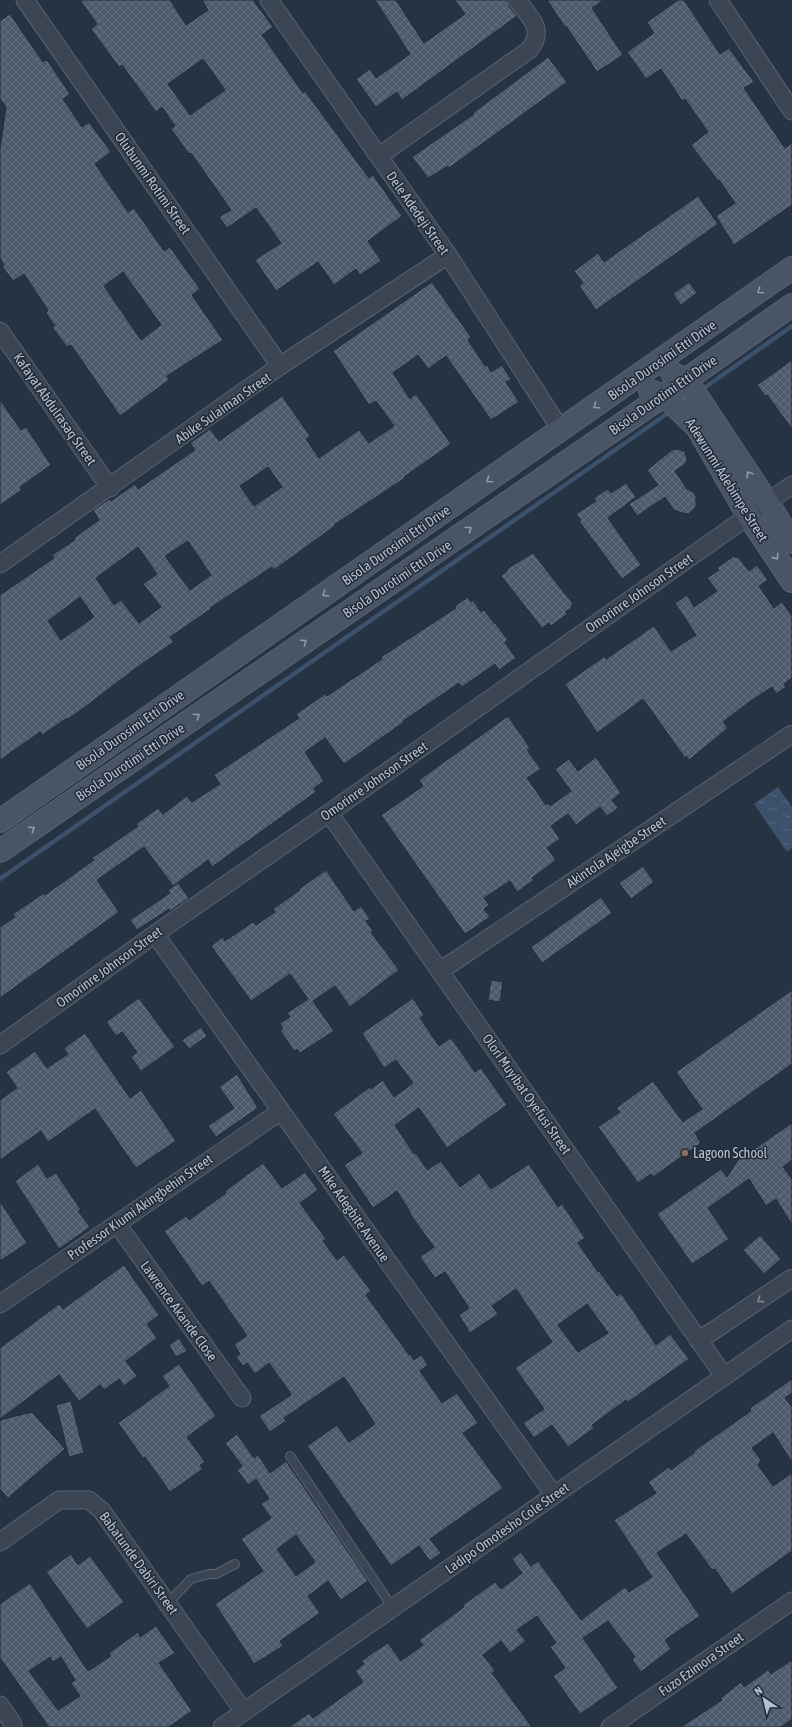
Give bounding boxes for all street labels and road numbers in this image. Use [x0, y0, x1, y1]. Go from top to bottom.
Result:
street label: Olubunmi Rotimi Street [112, 129, 194, 237]
street label: Dele Adedeji Street [383, 168, 453, 258]
street label: Bisola Durosimi Etti Drive [605, 317, 719, 403]
street label: Kafayat Abdulrasaq Street [10, 350, 100, 468]
street label: Bisola Durotimi Etti Drive [606, 352, 720, 438]
street label: Abike Sulaiman Street [172, 369, 274, 447]
street label: Adewunmi Adebimpe Street [683, 415, 771, 545]
street label: Bisola Durosimi Etti Drive [339, 502, 453, 588]
street label: Bisola Durotimi Etti Drive [340, 537, 454, 621]
street label: Omorinre Johnson Street [582, 550, 696, 636]
street label: Bisola Durosimi Etti Drive [73, 687, 187, 773]
street label: Bisola Durotimi Etti Drive [73, 720, 187, 804]
street label: Omorinre Johnson Street [317, 738, 431, 824]
street label: Akintola Ajeigbe Street [563, 813, 669, 891]
street label: Omorinre Johnson Street [53, 923, 165, 1011]
street label: Olori Muyibat Oyefusi Street [479, 1031, 575, 1157]
street label: Professor Kiumi Akingbehin Street [64, 1151, 216, 1263]
street label: Mike Adegbite Avenue [315, 1163, 393, 1265]
street label: Lawrence Akande Close [137, 1258, 221, 1364]
street label: Ladipo Omotesho Cole Street [442, 1479, 572, 1577]
street label: Babatunde Dabiri Street [96, 1509, 182, 1617]
street label: Fuzo Ezimora Street [656, 1629, 746, 1699]

